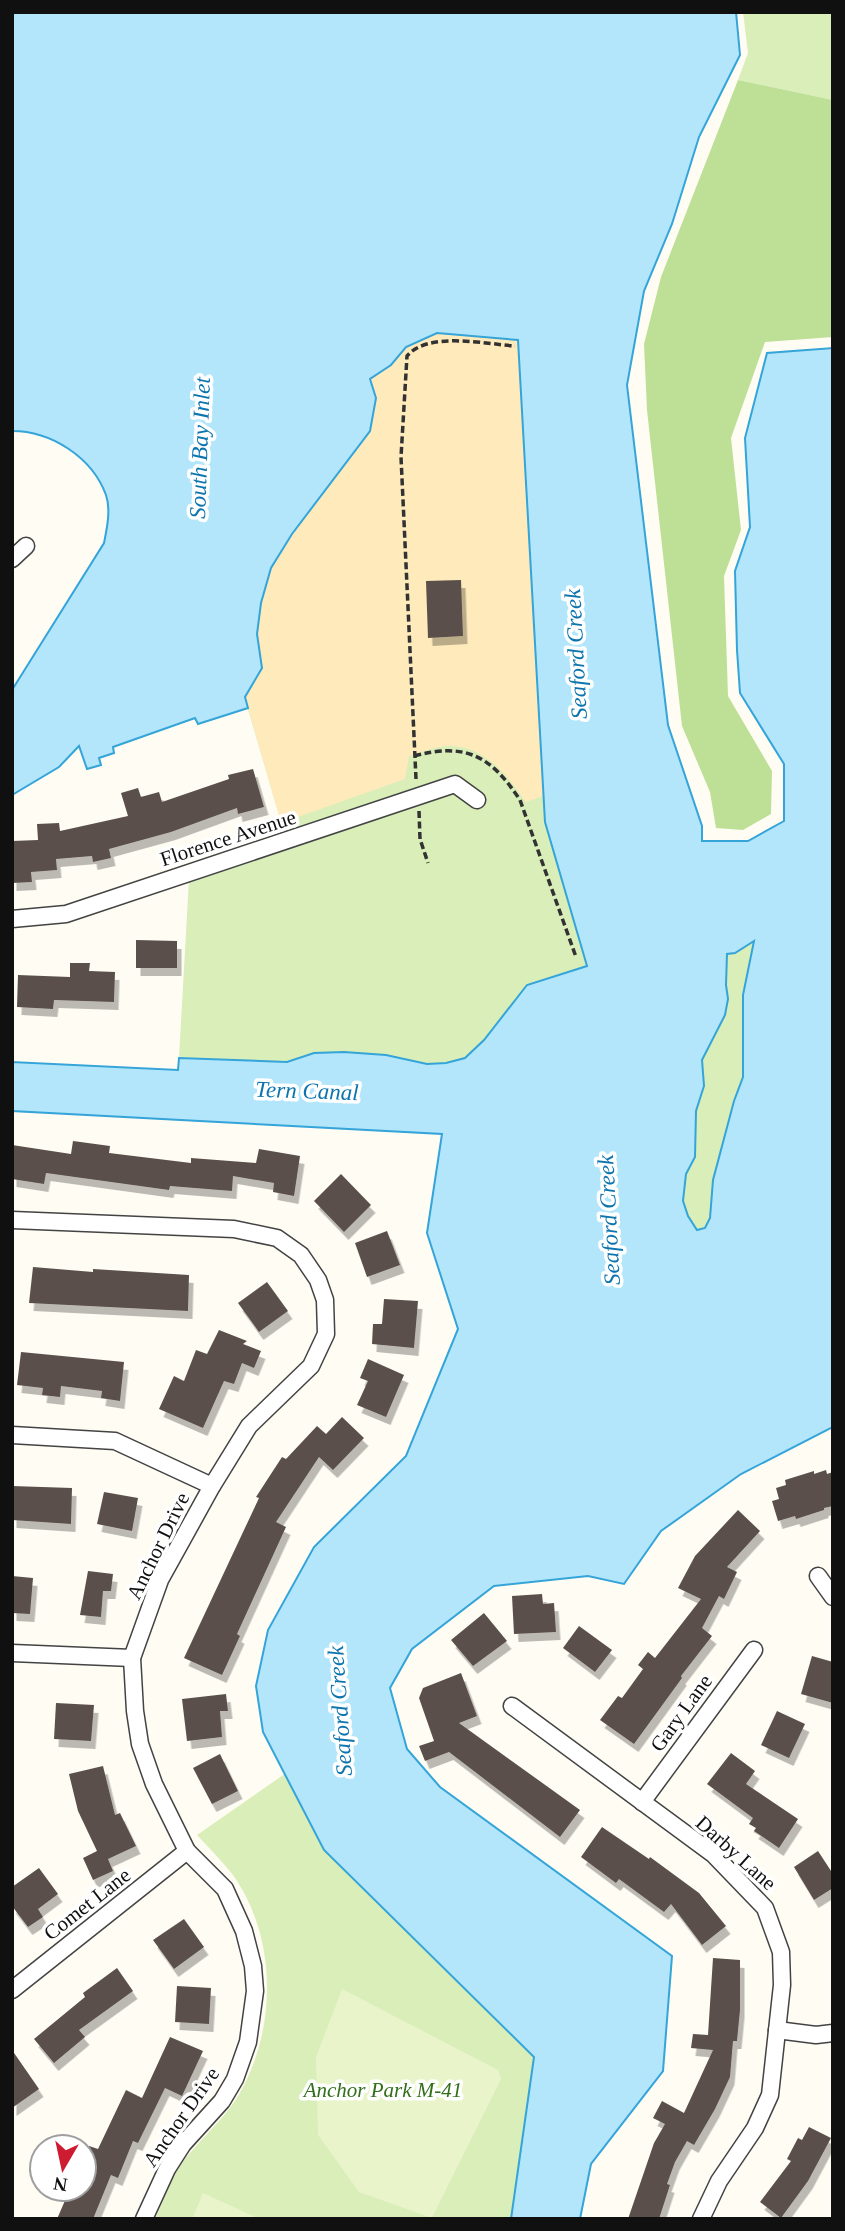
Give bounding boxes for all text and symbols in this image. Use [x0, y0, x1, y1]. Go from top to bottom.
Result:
water label: South Bay Inlet [185, 376, 215, 519]
water label: Seaford Creek [560, 587, 592, 720]
street label: Florence Avenue [157, 805, 299, 871]
water label: Tern Canal [255, 1077, 359, 1105]
water label: Seaford Creek [593, 1153, 625, 1286]
street label: Anchor Drive [122, 1489, 194, 1603]
water label: Seaford Creek [323, 1644, 357, 1777]
street label: Gary Lane [645, 1670, 717, 1756]
street label: Darby Lane [691, 1811, 781, 1895]
street label: Comet Lane [39, 1863, 135, 1945]
street label: Anchor Drive [138, 2063, 224, 2171]
park label: Anchor Park M-41 [302, 2078, 462, 2102]
north arrow [28, 2133, 98, 2203]
text: N [52, 2173, 69, 2196]

